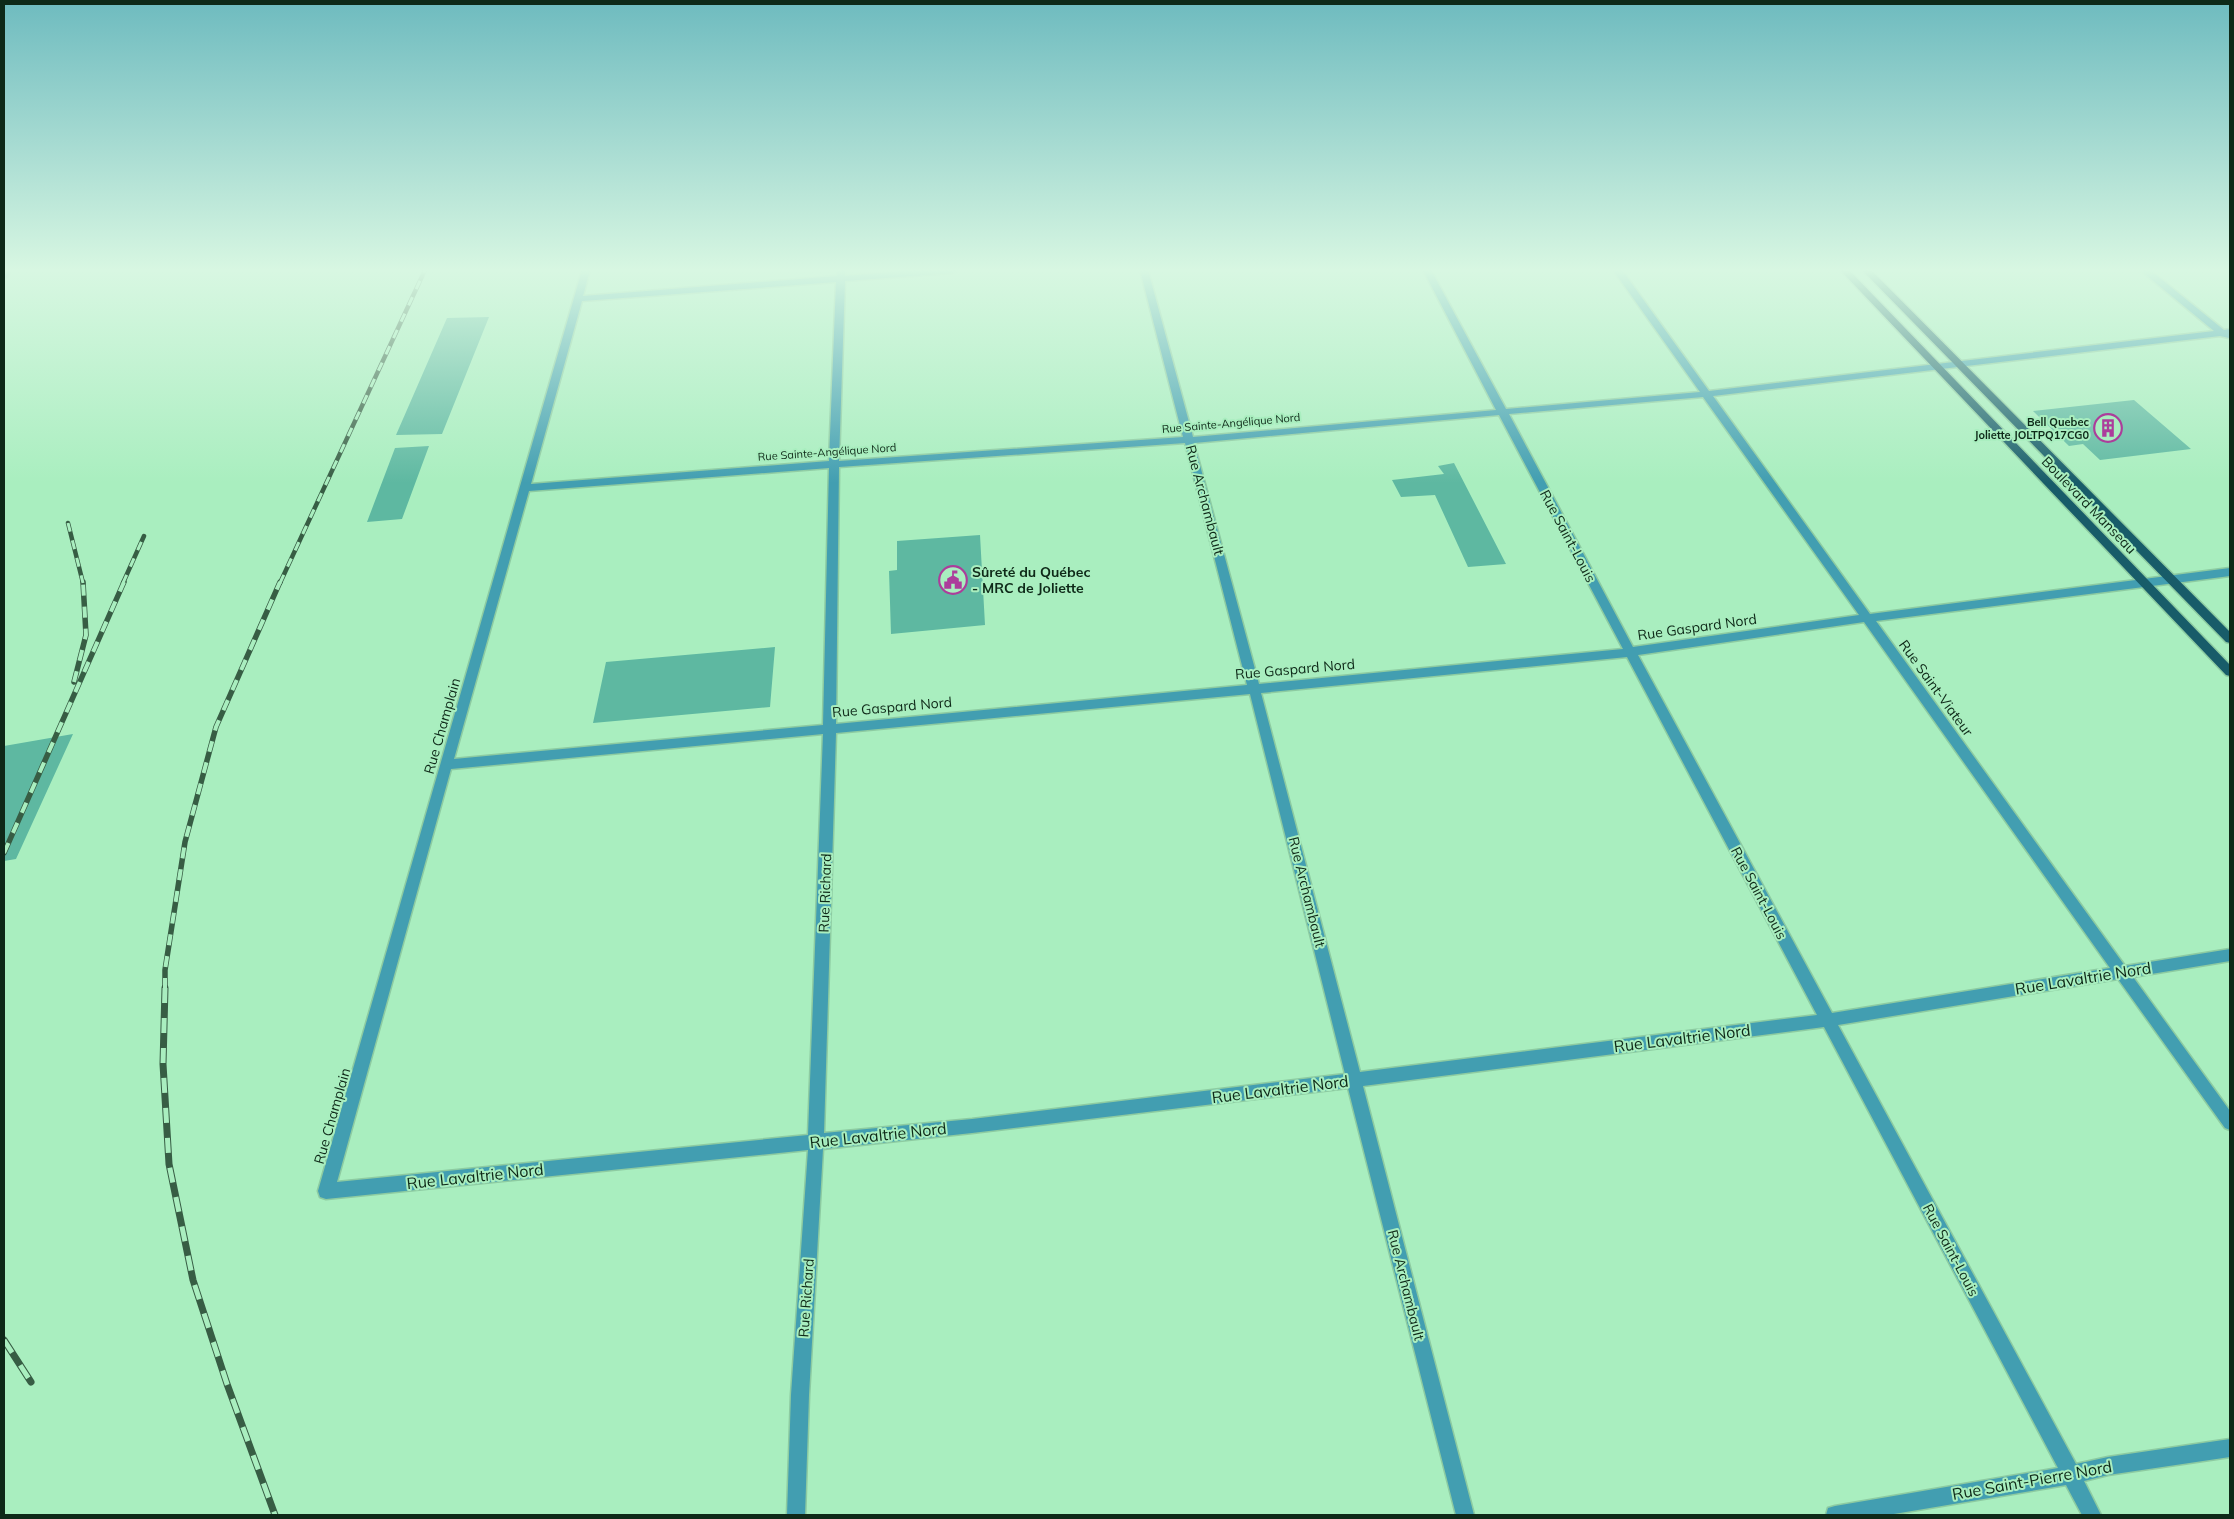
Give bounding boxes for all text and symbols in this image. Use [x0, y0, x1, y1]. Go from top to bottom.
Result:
street label: Rue Sainte-Angélique Nord [1161, 410, 1301, 436]
building icon: Bell Quebec Joliette JOLTPQ17CG0 [2093, 413, 2123, 443]
place label: Bell Quebec Joliette JOLTPQ17CG0 [1974, 415, 2089, 442]
street label: Rue Sainte-Angélique Nord [757, 440, 897, 464]
street label: Rue Archambault [1182, 443, 1228, 557]
street label: Boulevard Manseau [2038, 452, 2140, 558]
street label: Rue Saint-Louis [1536, 487, 1600, 585]
place label: Sûreté du Québec - MRC de Joliette [972, 563, 1090, 597]
public building icon: Sûreté du Québec - MRC de Joliette [938, 565, 968, 595]
street label: Rue Gaspard Nord [1636, 610, 1758, 644]
street label: Rue Saint-Viateur [1895, 636, 1978, 741]
street label: Rue Gaspard Nord [1234, 655, 1356, 683]
street label: Rue Champlain [420, 676, 464, 776]
street label: Rue Gaspard Nord [831, 693, 953, 721]
street label: Rue Archambault [1285, 835, 1329, 949]
street label: Rue Saint-Louis [1727, 844, 1791, 942]
street label: Rue Richard [815, 853, 835, 933]
street label: Rue Lavaltrie Nord [2013, 957, 2153, 999]
street label: Rue Lavaltrie Nord [1612, 1020, 1752, 1056]
street label: Rue Champlain [310, 1066, 354, 1166]
street label: Rue Lavaltrie Nord [1210, 1071, 1350, 1107]
street label: Rue Lavaltrie Nord [808, 1118, 948, 1152]
street label: Rue Lavaltrie Nord [405, 1159, 545, 1193]
street label: Rue Saint-Louis [1919, 1201, 1983, 1299]
street label: Rue Archambault [1384, 1228, 1428, 1342]
street label: Rue Richard [794, 1258, 818, 1338]
street label: Rue Saint-Pierre Nord [1951, 1456, 2113, 1504]

